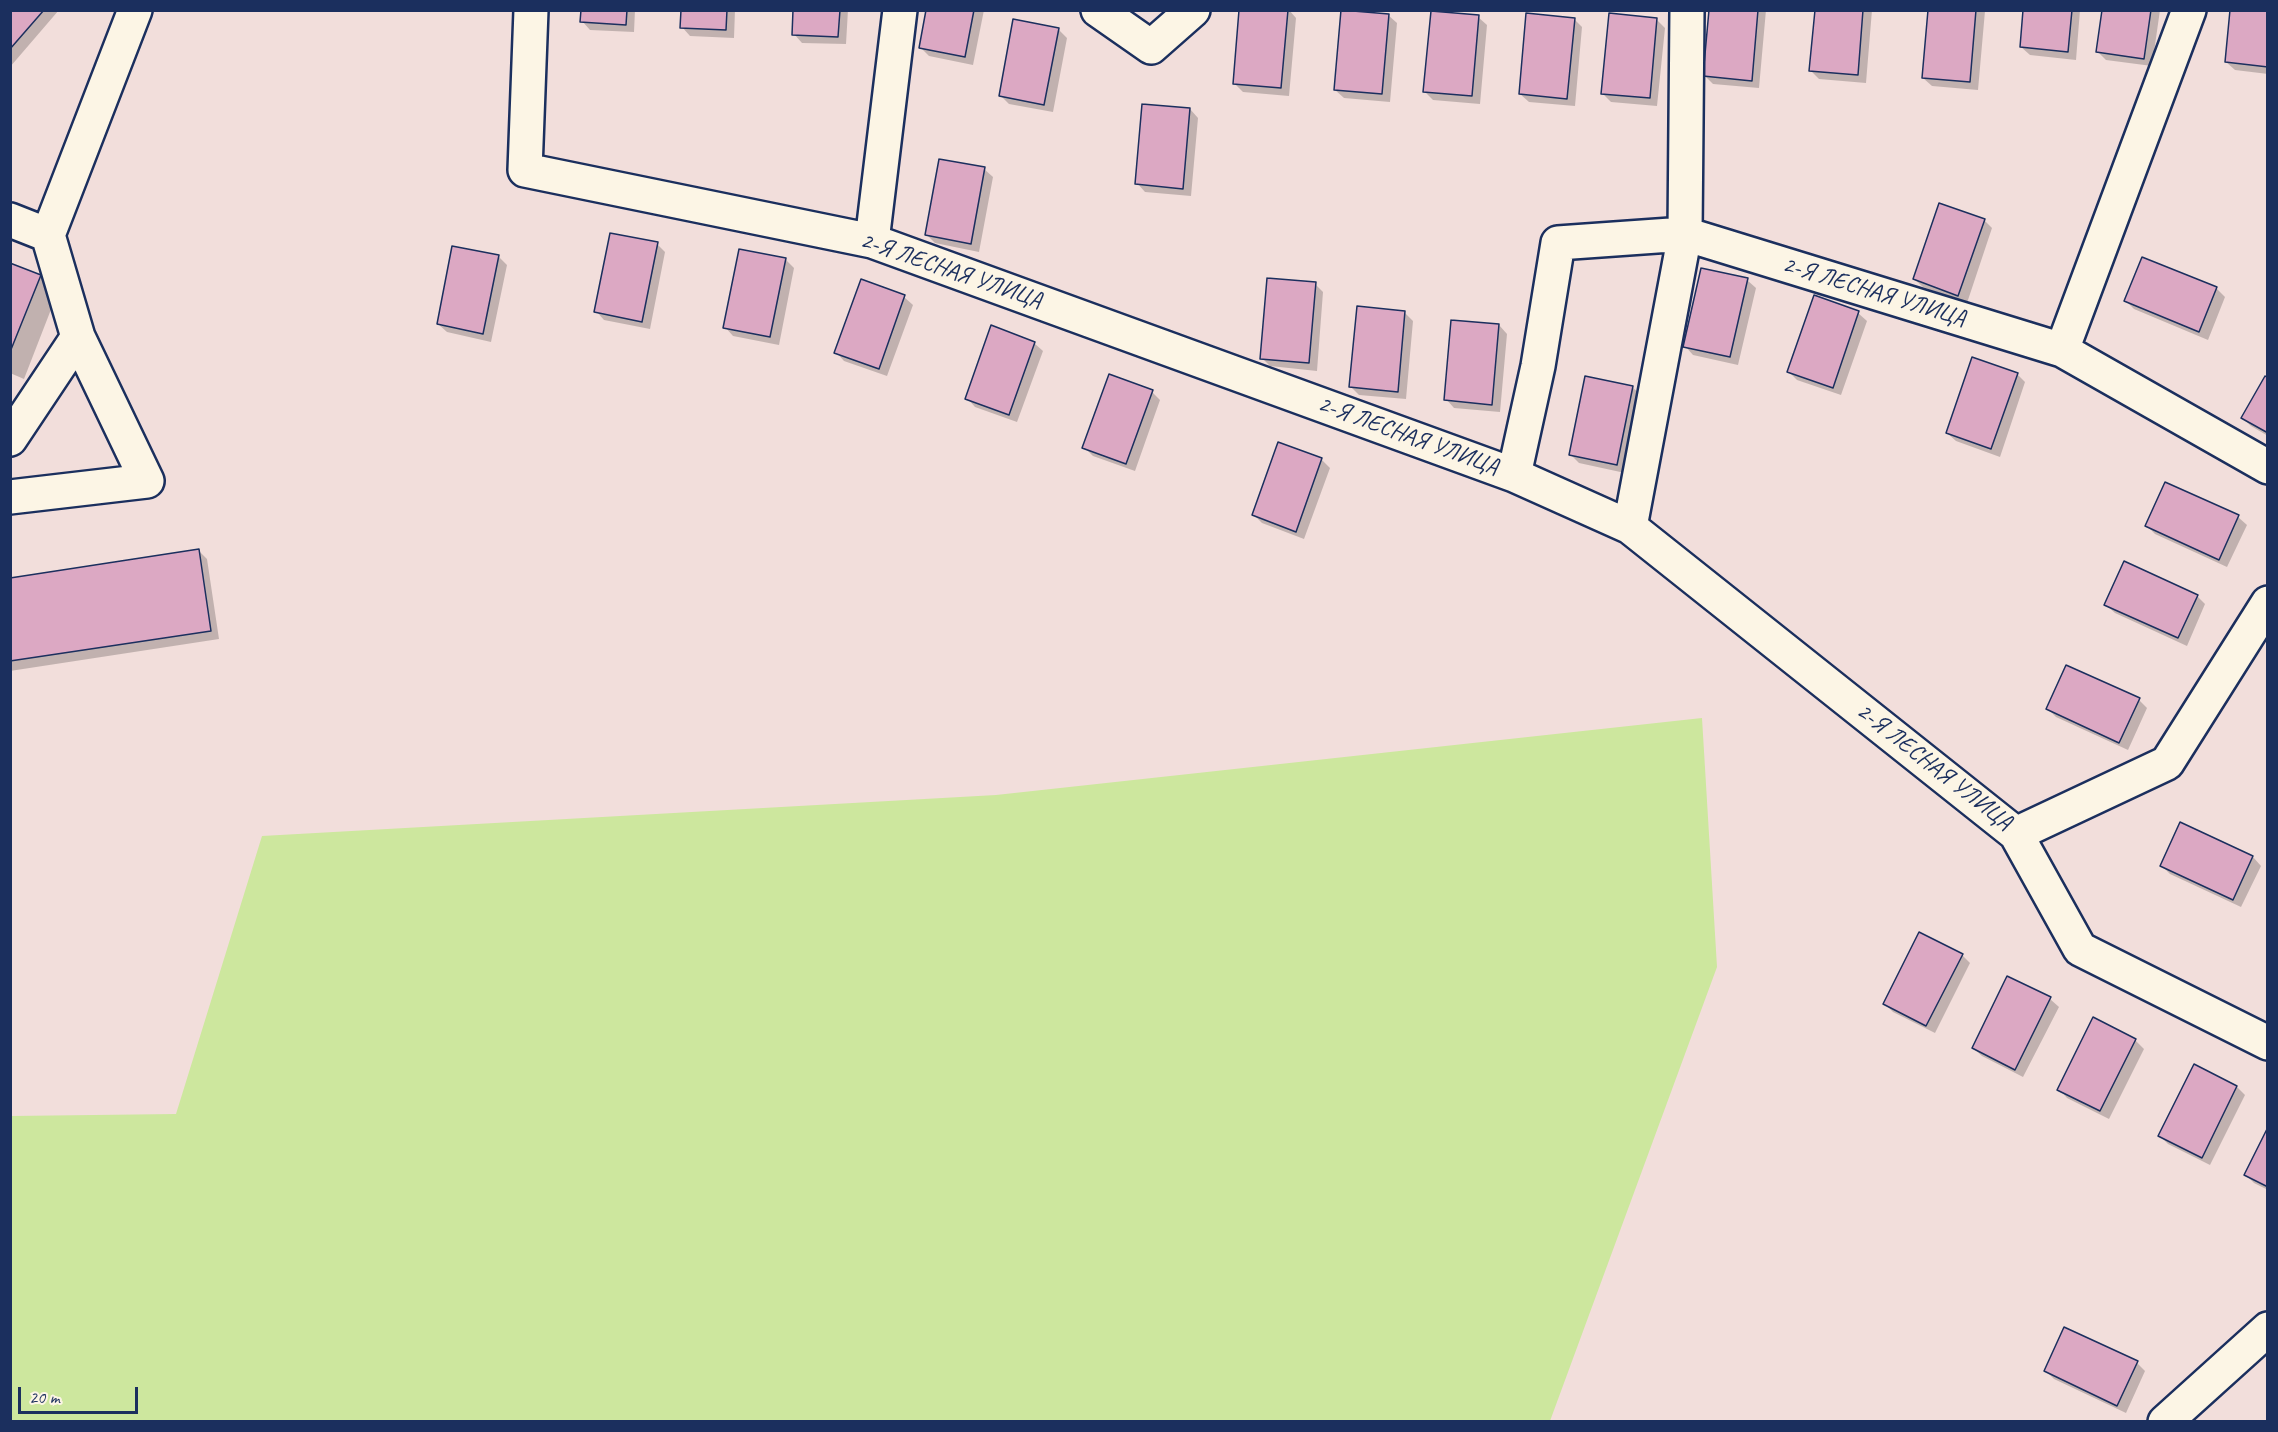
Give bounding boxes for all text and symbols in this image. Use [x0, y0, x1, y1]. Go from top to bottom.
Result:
street label: 2-Я ЛЕСНАЯ УЛИЦА [856, 226, 1046, 316]
street label: 2-Я ЛЕСНАЯ УЛИЦА [1779, 250, 1969, 334]
street label: 2-Я ЛЕСНАЯ УЛИЦА [1314, 390, 1502, 482]
street label: 2-Я ЛЕСНАЯ УЛИЦА [1850, 697, 2018, 837]
scale bar [21, 1375, 141, 1413]
text: 20 m [29, 1386, 60, 1408]

